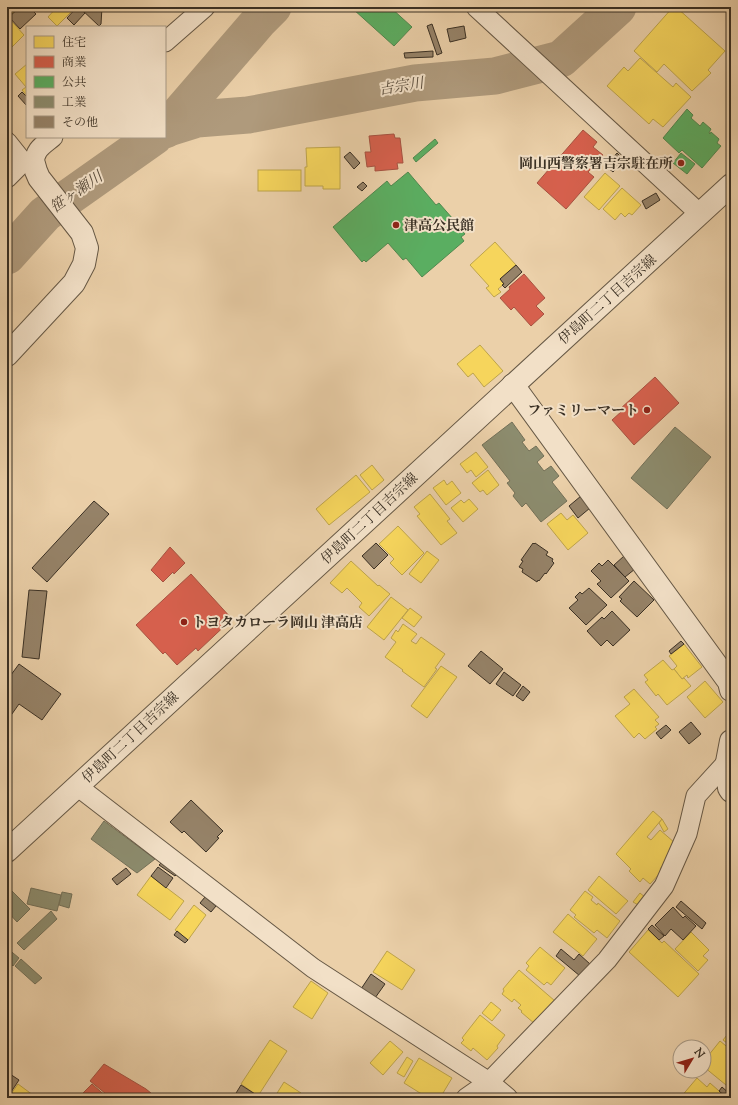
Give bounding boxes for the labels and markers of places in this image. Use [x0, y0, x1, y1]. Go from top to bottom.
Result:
place label: 岡山西警察署吉宗駐在所 [519, 155, 673, 175]
marker: 岡山西警察署吉宗駐在所 [676, 158, 686, 168]
place label: 津高公民館 [404, 217, 474, 237]
marker: 津高公民館 [391, 220, 401, 230]
place label: ファミリーマート [527, 402, 639, 422]
marker: ファミリーマート [642, 405, 652, 415]
place label: トヨタカローラ岡山 津高店 [192, 614, 363, 634]
marker: トヨタカローラ岡山 津高店 [179, 617, 189, 627]

